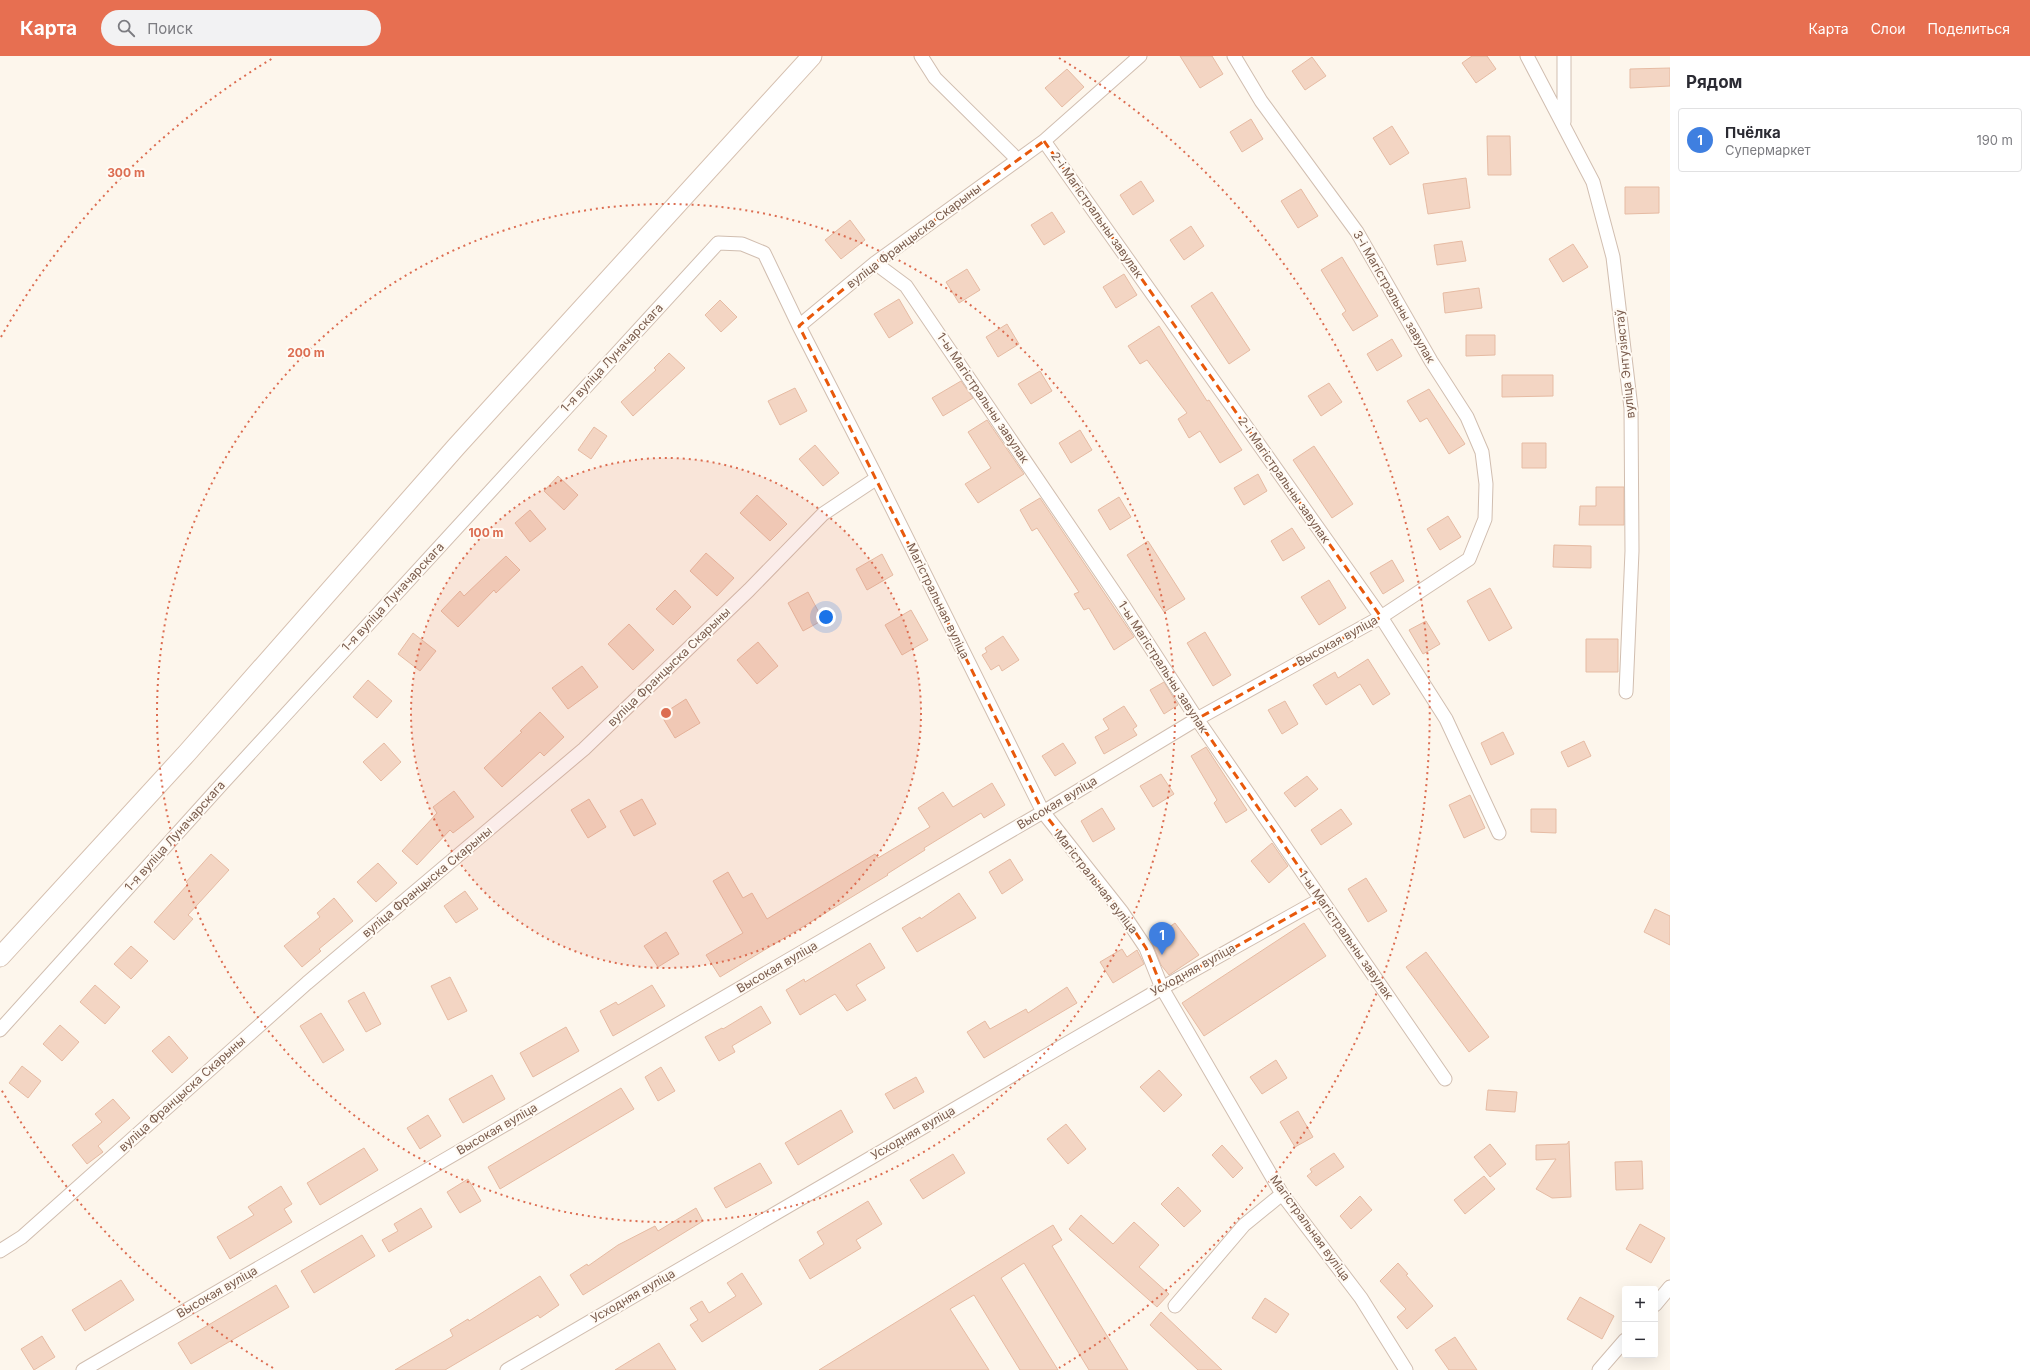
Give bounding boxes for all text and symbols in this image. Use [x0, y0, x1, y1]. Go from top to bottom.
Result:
search box [101, 10, 381, 46]
text: Карта [20, 17, 77, 40]
icon: search [115, 17, 137, 39]
text: Поиск [147, 19, 193, 38]
text: Карта [1808, 20, 1849, 37]
text: Слои [1871, 20, 1906, 37]
text: Поделиться [1928, 20, 2010, 37]
text: Рядом [1686, 72, 1742, 92]
text: Пчёлка [1725, 123, 1781, 142]
text: 1 [1697, 132, 1703, 148]
text: 190 m [1976, 132, 2013, 148]
text: Супермаркет [1725, 142, 1811, 158]
street label: 2-і Магістральны завулак [1048, 149, 1147, 281]
text: 300 m [107, 165, 145, 180]
street label: вуліца Францыска Скарыны [843, 180, 984, 291]
street label: 3-і Магістральны завулак [1350, 228, 1439, 366]
street label: 1-я вуліца Луначарскага [557, 300, 666, 415]
street label: вуліца Энтузіястаў [1611, 309, 1638, 419]
street label: 1-ы Магістральны завулак [934, 330, 1033, 466]
text: 200 m [287, 345, 325, 360]
street label: 2-і Магістральны завулак [1235, 414, 1334, 546]
text: 100 m [468, 525, 504, 540]
street label: 1-я вуліца Луначарскага [338, 539, 447, 654]
street label: Магістральная вуліца [904, 540, 973, 661]
street label: 1-ы Магістральны завулак [1115, 598, 1212, 736]
street label: вуліца Францыска Скарыны [604, 604, 733, 729]
your location [816, 607, 836, 627]
street label: Высокая вуліца [1293, 612, 1380, 669]
centre of rings [659, 706, 673, 720]
street label: Высокая вуліца [1014, 773, 1099, 832]
street label: 1-я вуліца Луначарскага [121, 777, 228, 894]
street label: вуліца Францыска Скарыны [359, 823, 495, 940]
street label: Магістральная вуліца [1051, 827, 1141, 936]
street label: 1-ы Магістральны завулак [1296, 867, 1397, 1003]
pin: 1 [1149, 922, 1175, 955]
street label: Высокая вуліца [734, 937, 820, 996]
street label: Усходняя вуліца [1148, 940, 1238, 999]
street label: вуліца Францыска Скарыны [115, 1033, 248, 1154]
street label: Высокая вуліца [454, 1099, 540, 1158]
street label: Усходняя вуліца [868, 1102, 958, 1163]
street label: Магістральная вуліца [1267, 1172, 1354, 1283]
street label: Высокая вуліца [174, 1262, 260, 1321]
street label: Усходняя вуліца [588, 1265, 678, 1326]
map controls [1622, 1286, 1658, 1358]
button: + [1622, 1286, 1658, 1322]
button: − [1622, 1322, 1658, 1358]

